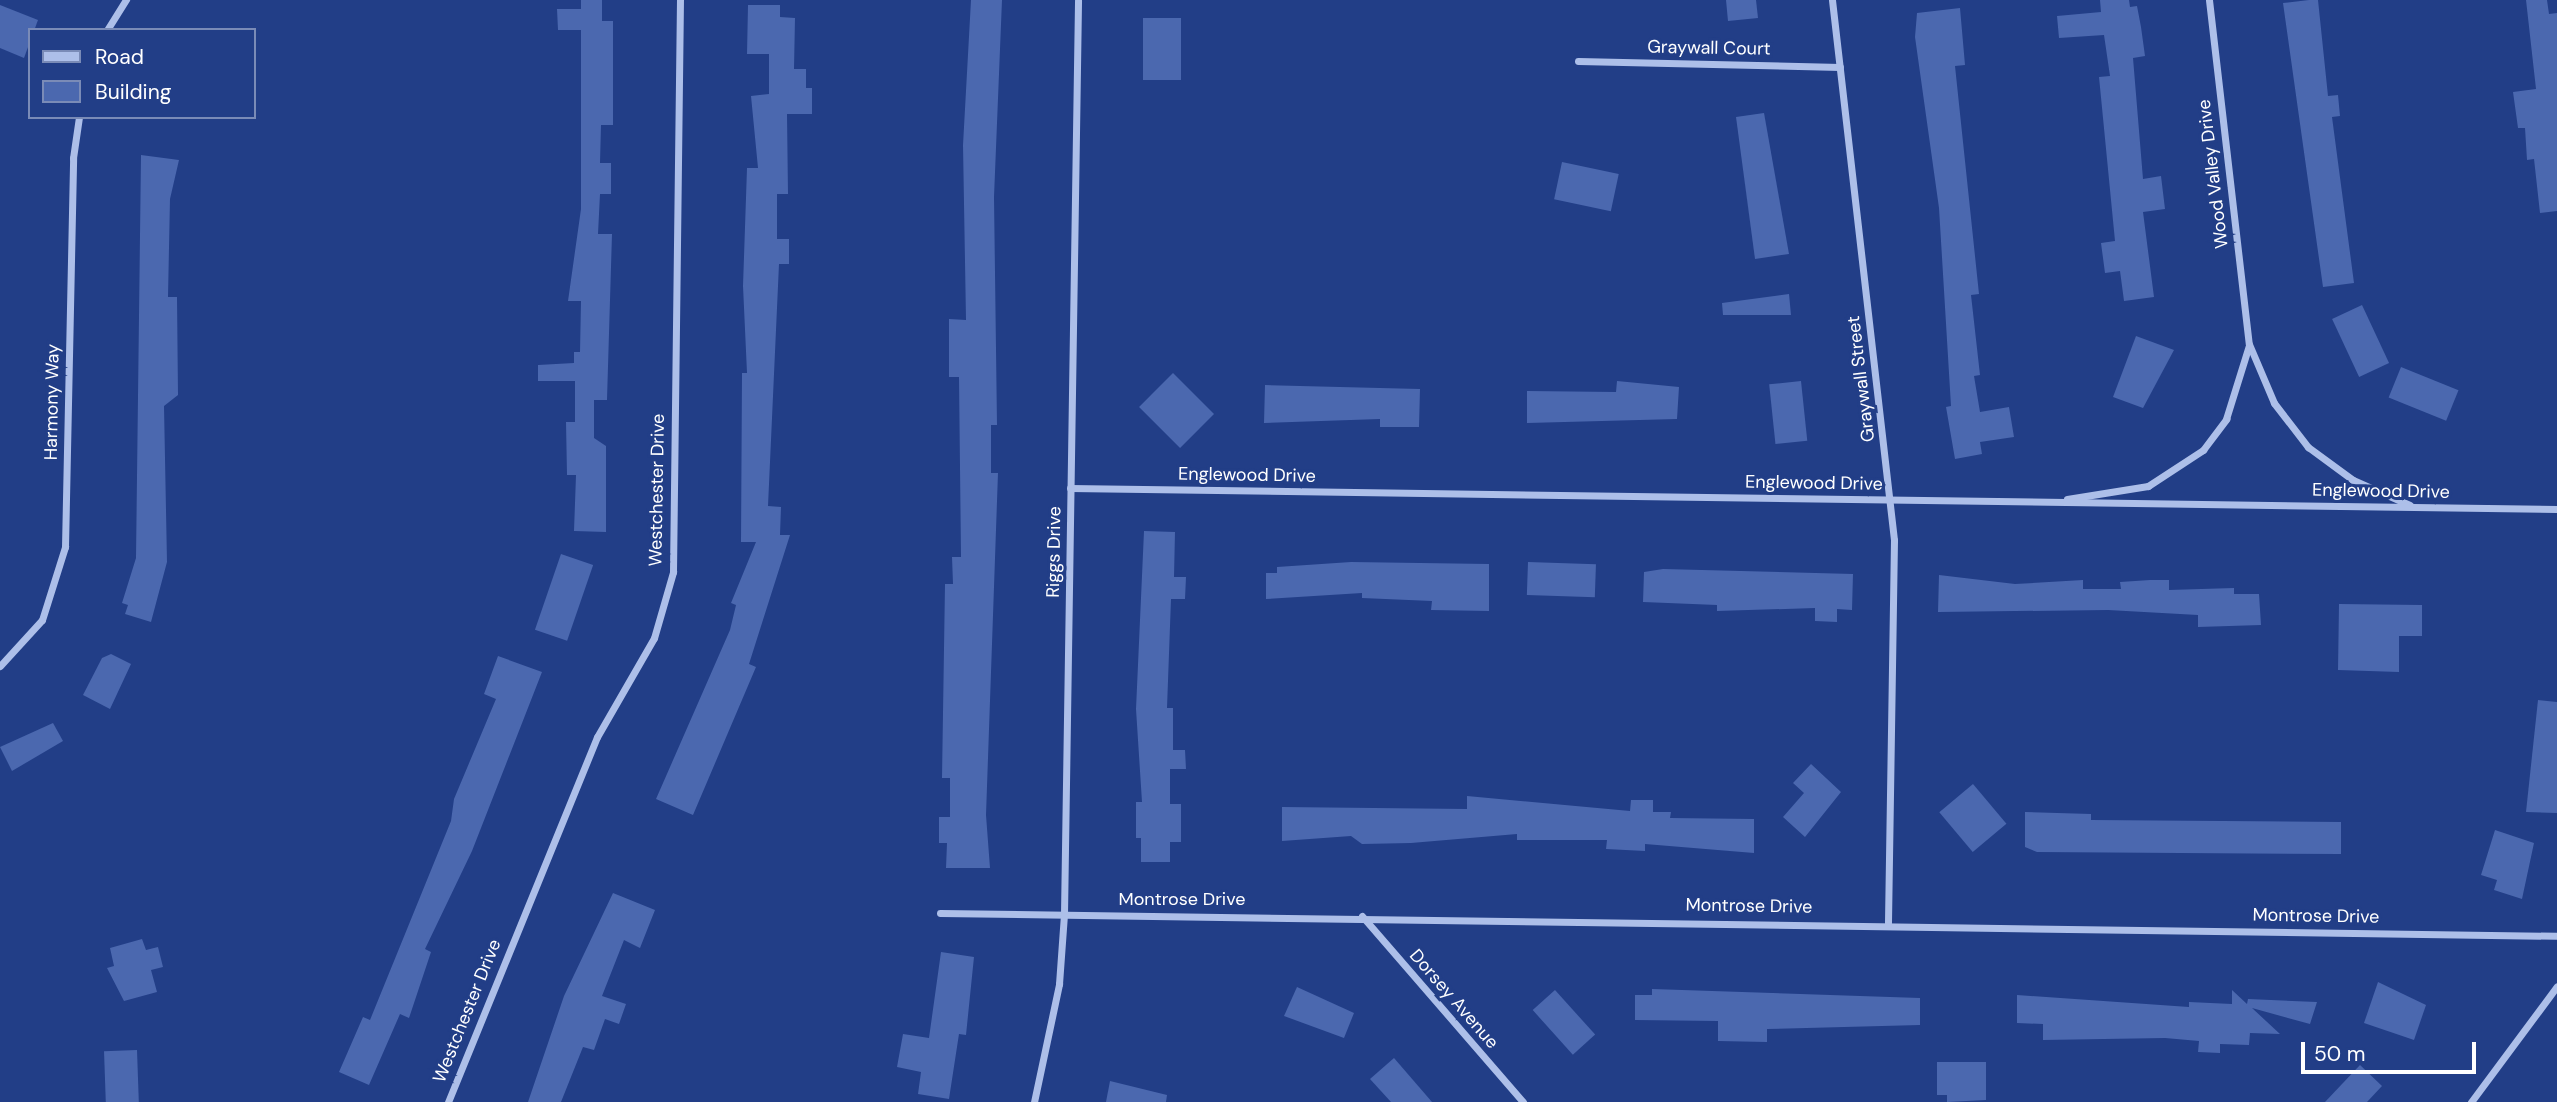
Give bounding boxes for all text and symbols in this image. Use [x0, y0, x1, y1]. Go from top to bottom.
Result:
legend [28, 28, 256, 119]
street label: Graywall Court [1647, 36, 1771, 60]
text: Road [95, 43, 144, 71]
text: Building [95, 78, 171, 106]
street label: Wood Valley Drive [2193, 98, 2233, 250]
street label: Graywall Street [1843, 315, 1879, 443]
street label: Harmony Way [40, 344, 64, 460]
street label: Westchester Drive [645, 413, 669, 567]
street label: Englewood Drive [1178, 463, 1316, 487]
street label: Englewood Drive [1745, 471, 1883, 495]
street label: Englewood Drive [2312, 479, 2450, 503]
street label: Riggs Drive [1042, 506, 1066, 598]
street label: Montrose Drive [1119, 888, 1245, 910]
street label: Montrose Drive [1685, 894, 1813, 918]
street label: Montrose Drive [2252, 904, 2380, 928]
street label: Westchester Drive [428, 936, 506, 1086]
street label: Dorsey Avenue [1405, 945, 1503, 1053]
scale bar [2305, 1028, 2480, 1072]
text: 50 m [2314, 1040, 2365, 1068]

